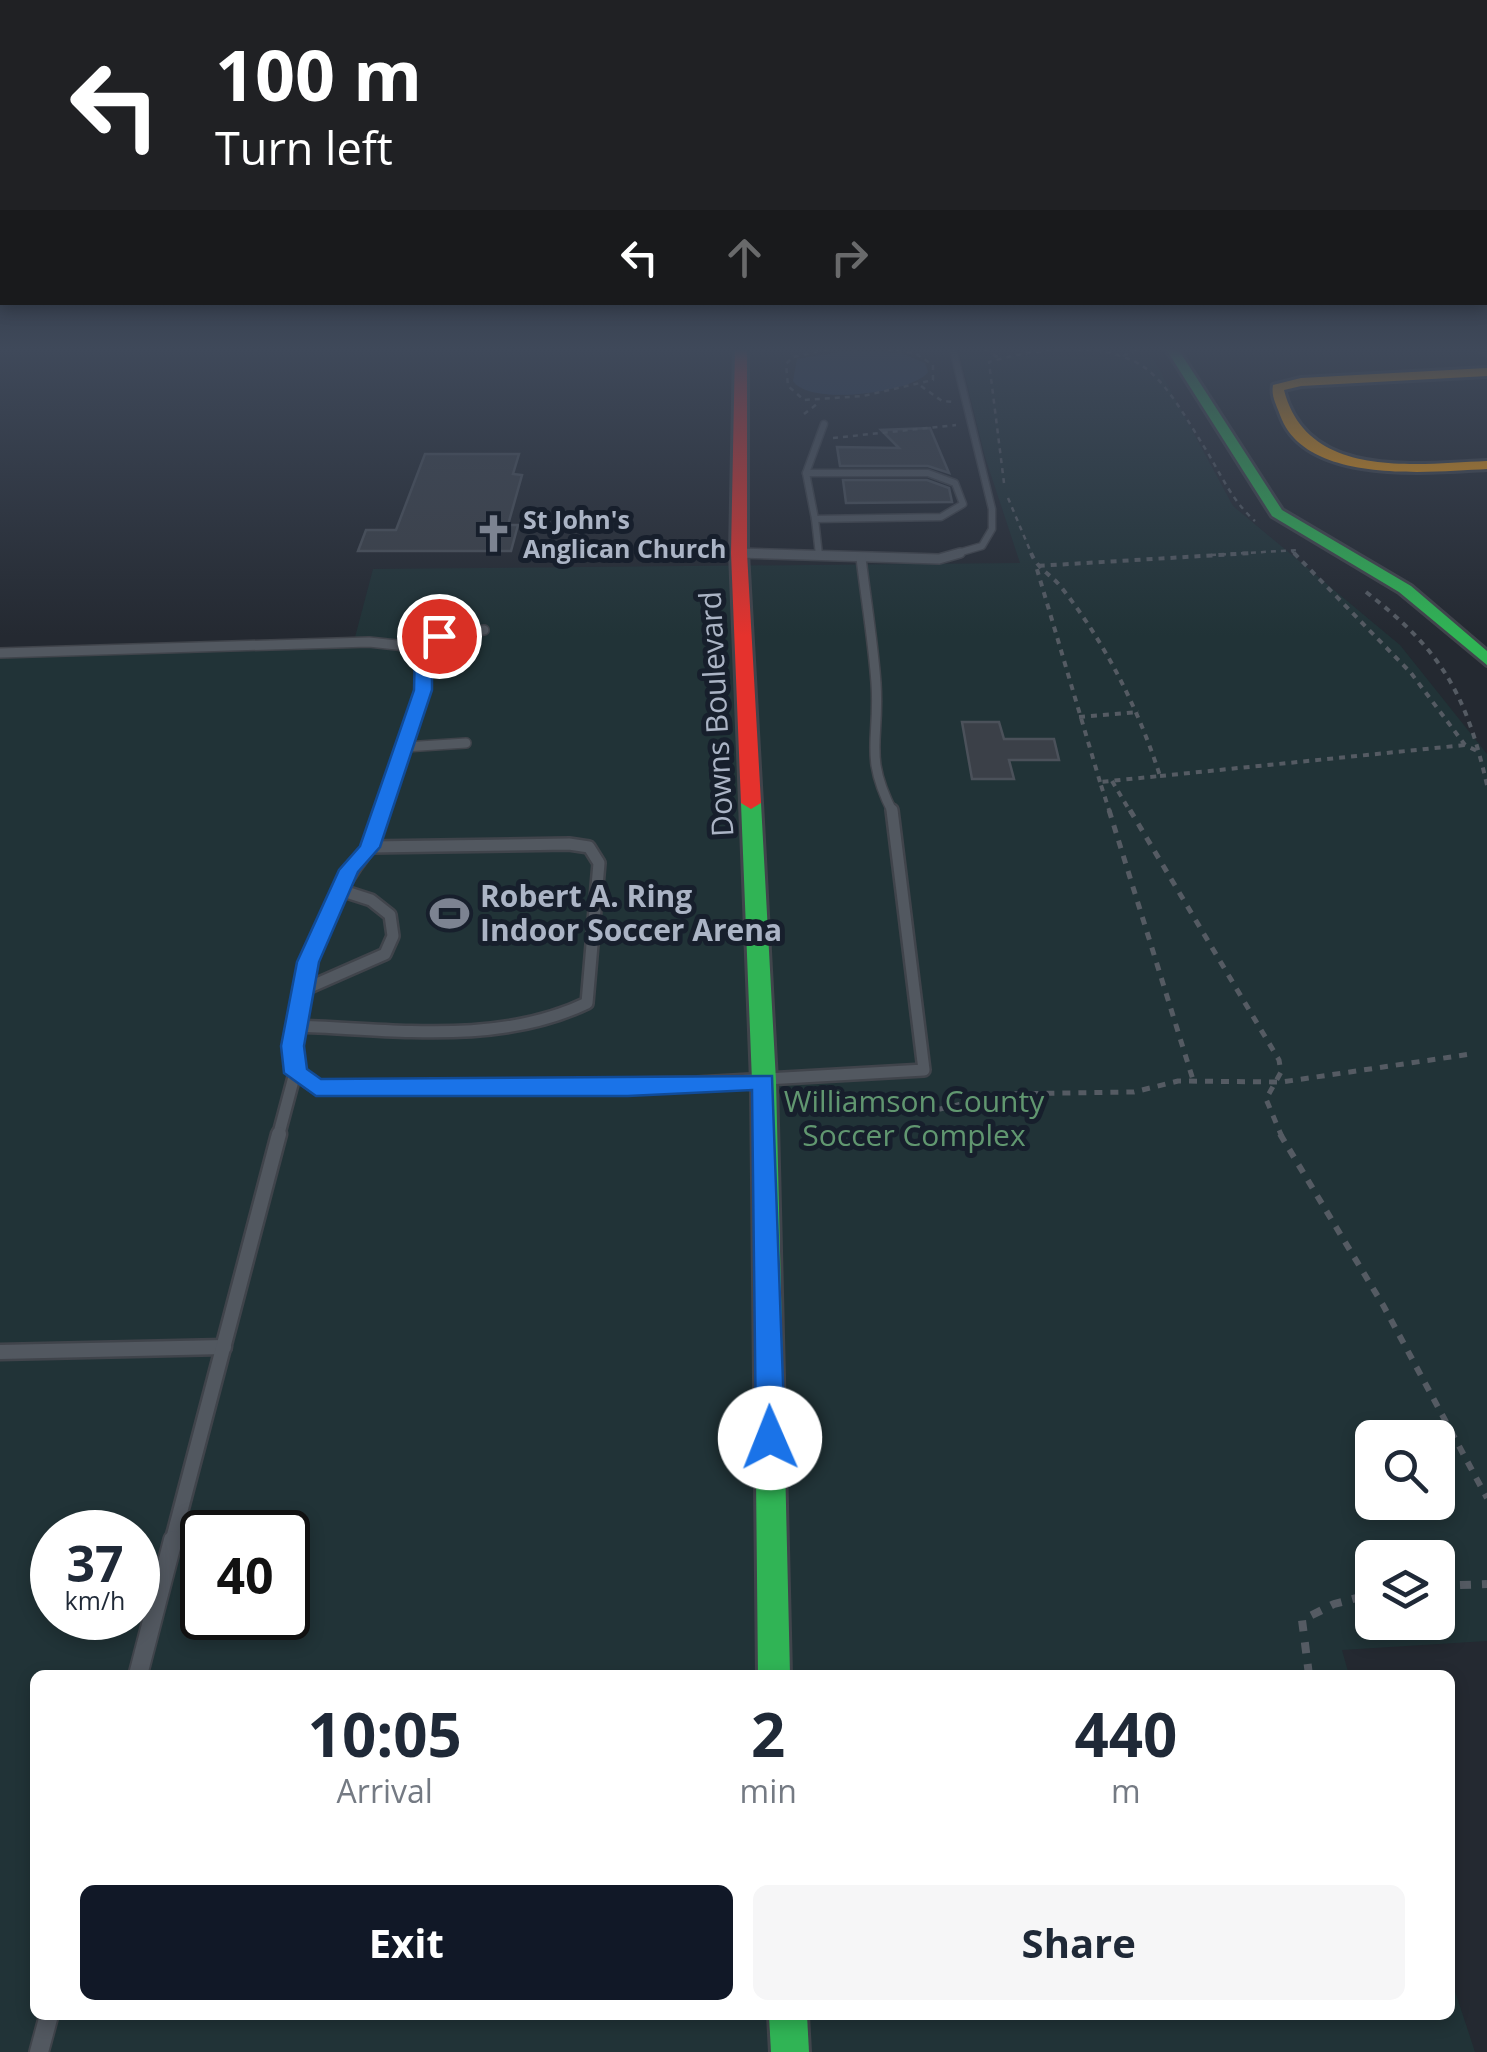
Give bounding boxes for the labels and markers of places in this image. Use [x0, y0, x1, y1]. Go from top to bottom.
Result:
place label: St John's Anglican Church [523, 502, 726, 565]
church icon: St John's Anglican Church [472, 513, 514, 555]
pin [397, 594, 482, 679]
place label: Robert A. Ring Indoor Soccer Arena [480, 875, 782, 950]
sports icon: Robert A. Ring Indoor Soccer Arena [429, 893, 471, 935]

